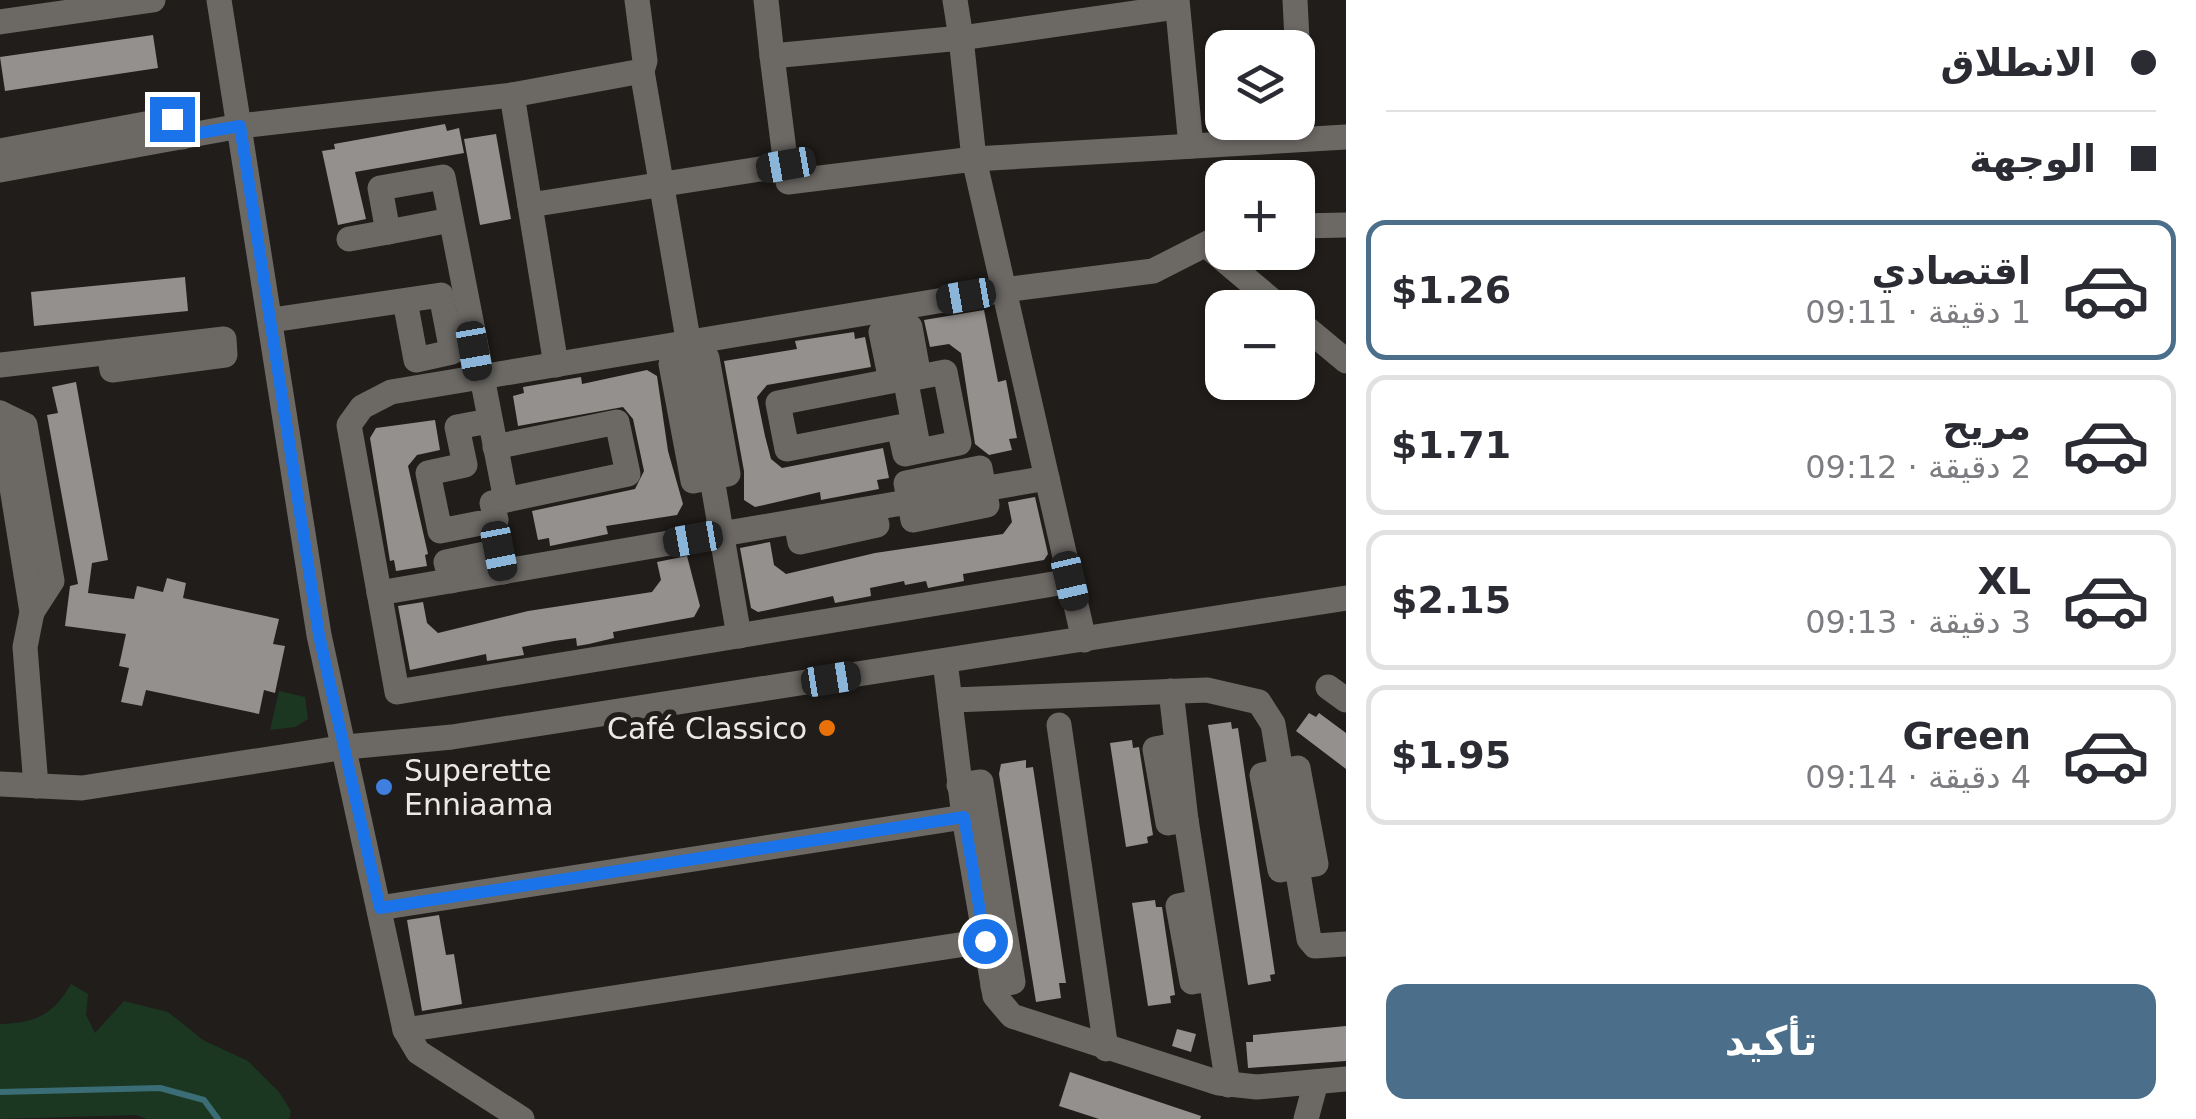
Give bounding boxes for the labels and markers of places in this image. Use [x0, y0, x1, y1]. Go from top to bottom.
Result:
place label: Café Classico [607, 711, 807, 746]
marker: Café Classico [816, 717, 838, 739]
place label: Superette Enniaama [404, 753, 554, 822]
marker: Superette Enniaama [373, 776, 395, 798]

